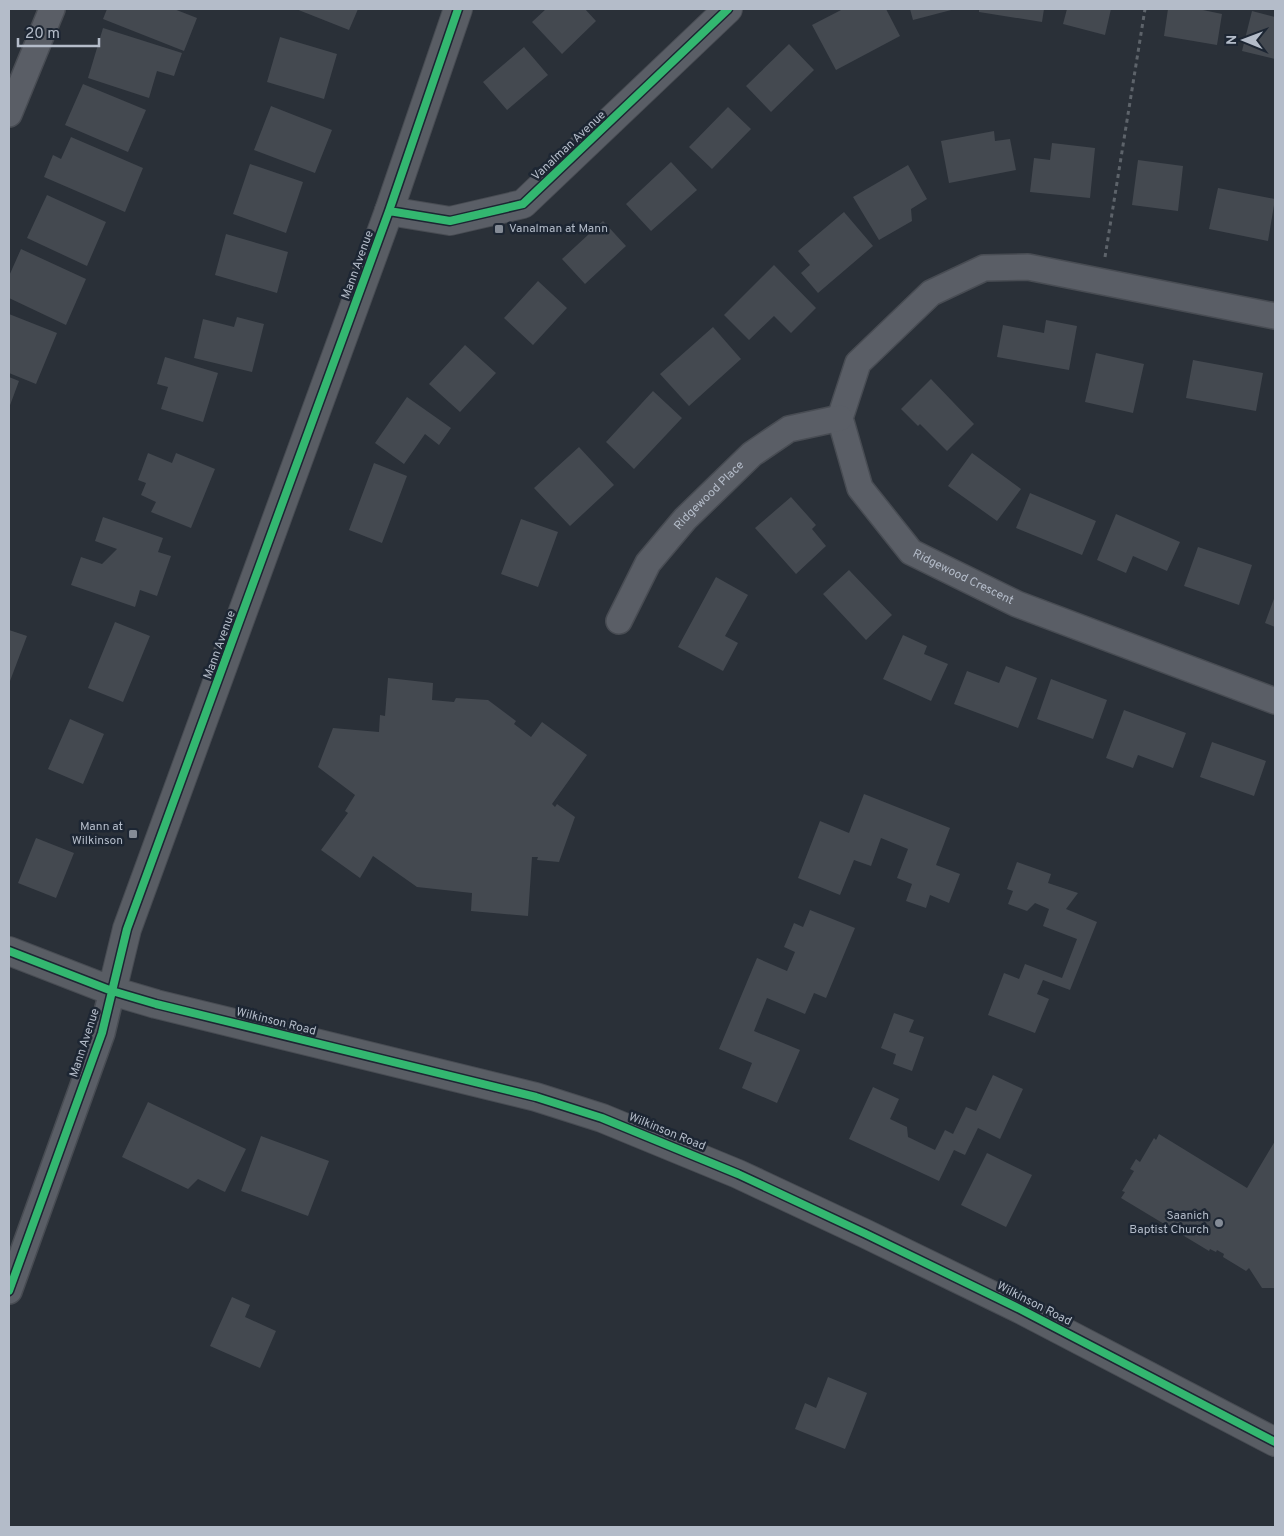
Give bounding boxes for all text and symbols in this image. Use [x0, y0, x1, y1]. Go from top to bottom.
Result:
scale bar [18, 15, 99, 47]
north arrow [1219, 15, 1269, 65]
text: 20 m [25, 25, 60, 44]
text: N [1224, 35, 1241, 45]
street label: Vanalman Avenue [529, 108, 609, 184]
place label: Vanalman at Mann [509, 221, 608, 237]
marker: Vanalman at Mann [493, 223, 505, 235]
street label: Mann Avenue [338, 228, 378, 302]
street label: Ridgewood Place [671, 458, 748, 534]
street label: Ridgewood Crescent [910, 546, 1016, 609]
street label: Mann Avenue [200, 608, 240, 682]
place label: Mann at Wilkinson [72, 819, 123, 849]
marker: Mann at Wilkinson [127, 828, 139, 840]
street label: Wilkinson Road [234, 1004, 318, 1040]
street label: Mann Avenue [66, 1006, 104, 1080]
street label: Wilkinson Road [626, 1109, 708, 1155]
place label: Saanich Baptist Church [1129, 1208, 1209, 1238]
marker: Saanich Baptist Church [1213, 1217, 1225, 1229]
street label: Wilkinson Road [994, 1278, 1074, 1330]

